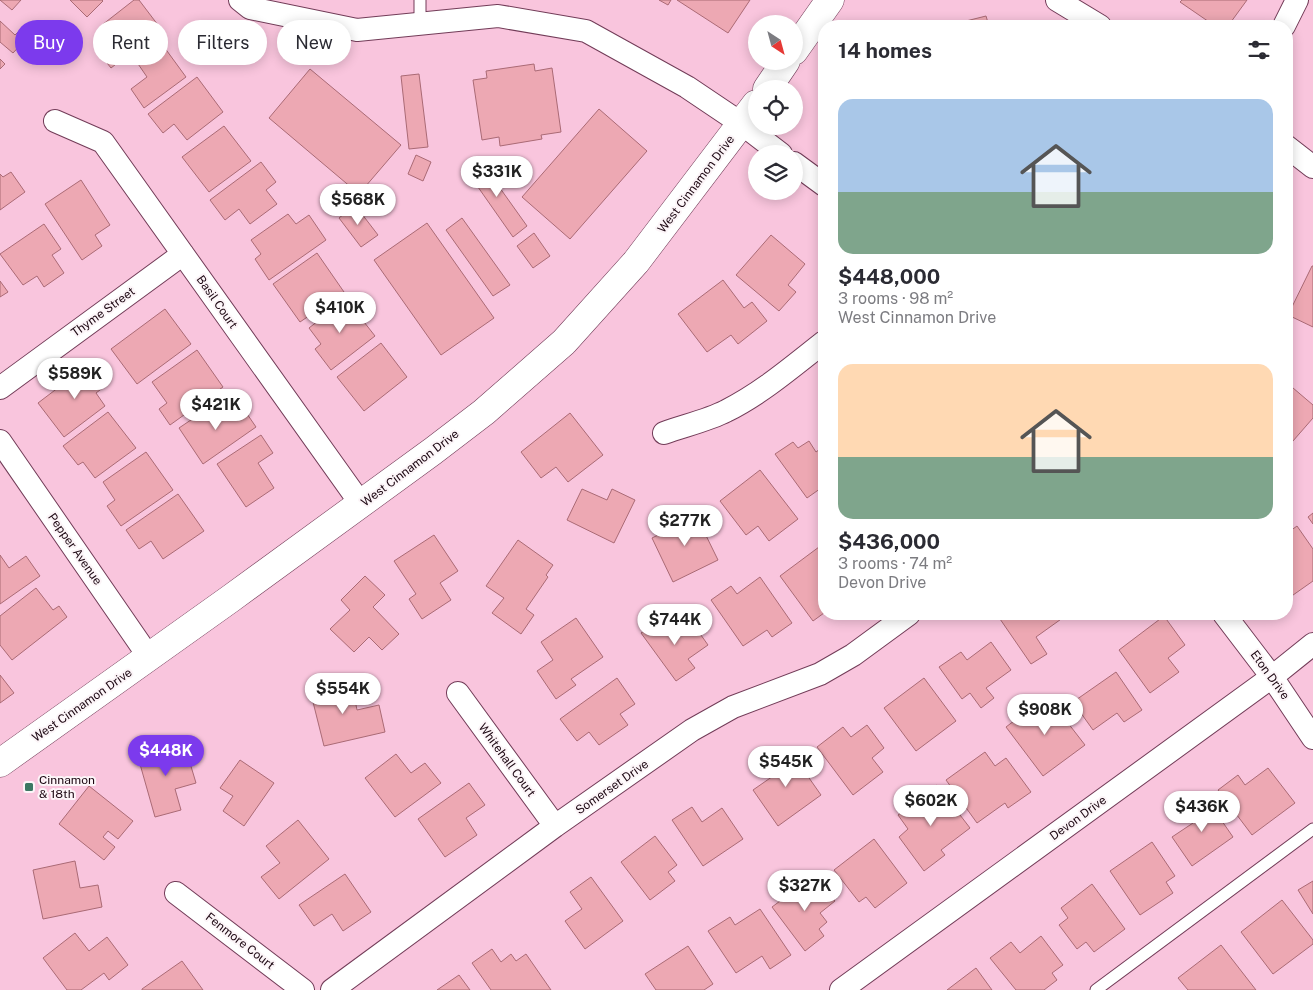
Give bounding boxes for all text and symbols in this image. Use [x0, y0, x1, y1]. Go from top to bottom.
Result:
north arrow [748, 15, 802, 70]
map controls [748, 15, 803, 200]
chip: Buy [15, 20, 83, 65]
chip: Rent [93, 20, 168, 65]
chip: Filters [178, 20, 267, 65]
chip: New [277, 20, 351, 65]
icon: filters [1245, 36, 1273, 64]
text: 14 homes [838, 38, 932, 63]
button: locate [748, 80, 803, 135]
icon: home [1011, 131, 1101, 221]
street label: West Cinnamon Drive [655, 132, 737, 236]
button: layers [748, 145, 803, 200]
pin: $331K [462, 156, 532, 198]
text: $331K [472, 162, 522, 181]
pin: $568K [323, 184, 393, 226]
text: $568K [331, 190, 385, 209]
text: $448,000 [838, 264, 940, 289]
street label: Basil Court [194, 273, 241, 331]
street label: Thyme Street [68, 284, 138, 340]
text: 3 rooms · 98 m² [838, 289, 953, 308]
pin: $410K [305, 292, 375, 334]
text: $410K [315, 298, 365, 317]
text: West Cinnamon Drive [838, 308, 996, 327]
pin: $589K [40, 358, 110, 400]
text: $589K [48, 364, 102, 383]
pin: $421K [181, 388, 251, 431]
text: $421K [191, 395, 241, 414]
icon: home [1011, 396, 1101, 486]
street label: West Cinnamon Drive [358, 427, 462, 509]
pin: $277K [650, 504, 720, 547]
street label: Pepper Avenue [45, 510, 105, 588]
text: $277K [659, 511, 711, 530]
text: $436,000 [838, 529, 940, 554]
text: 3 rooms · 74 m² [838, 554, 952, 573]
text: Devon Drive [838, 573, 926, 592]
pin: $744K [640, 604, 710, 646]
text: $744K [648, 610, 702, 629]
street label: Eton Drive [1248, 648, 1293, 702]
street label: West Cinnamon Drive [29, 665, 135, 745]
pin: $554K [308, 672, 378, 715]
text: $554K [316, 679, 370, 698]
pin: $908K [1010, 694, 1080, 736]
text: $908K [1018, 700, 1072, 719]
street label: Whitehall Court [476, 721, 539, 800]
pin: $448K [131, 734, 201, 777]
text: $448K [139, 741, 193, 760]
pin: $545K [751, 746, 821, 788]
text: $545K [759, 752, 813, 771]
street label: Somerset Drive [573, 757, 651, 817]
place label: Cinnamon & 18th [39, 773, 95, 801]
marker: Cinnamon & 18th [23, 781, 35, 793]
pin: $602K [896, 784, 966, 827]
pin: $436K [1167, 790, 1237, 833]
text: $602K [904, 791, 958, 810]
street label: Devon Drive [1047, 793, 1109, 843]
text: $436K [1175, 797, 1229, 816]
pin: $327K [770, 870, 840, 912]
text: $327K [778, 876, 832, 895]
street label: Fenmore Court [203, 910, 277, 972]

